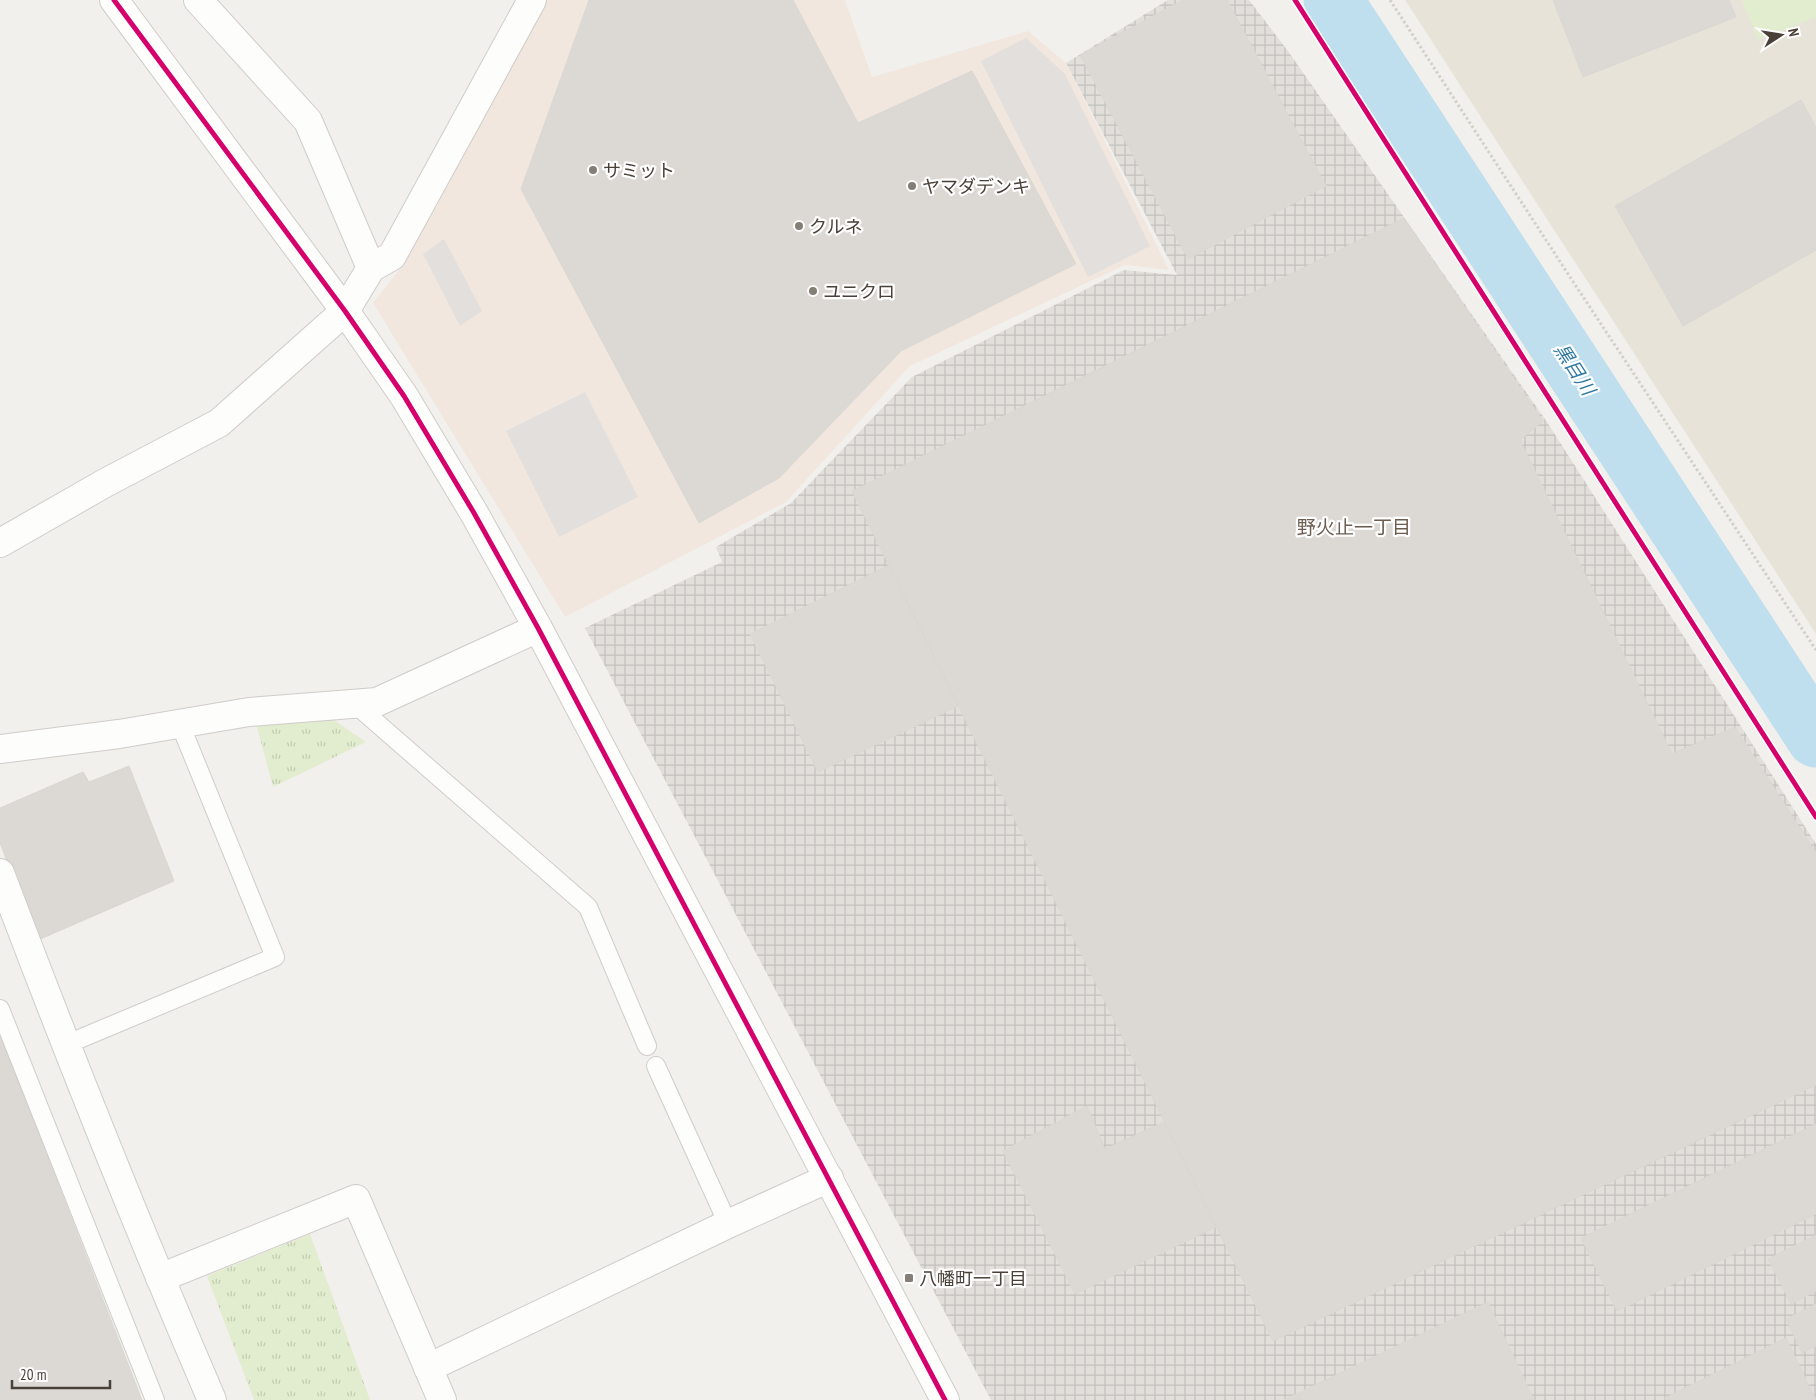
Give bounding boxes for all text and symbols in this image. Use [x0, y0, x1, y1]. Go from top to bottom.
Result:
north arrow [1756, 10, 1806, 60]
text: N [1784, 27, 1803, 38]
place label: サミット [603, 159, 675, 182]
marker: サミット [587, 164, 599, 176]
place label: ヤマダデンキ [922, 175, 1030, 198]
marker: ヤマダデンキ [906, 180, 918, 192]
place label: クルネ [809, 215, 862, 238]
marker: クルネ [793, 220, 805, 232]
place label: ユニクロ [823, 280, 895, 303]
marker: ユニクロ [807, 285, 819, 297]
water label: 黒目川 [1549, 339, 1602, 401]
district label: 野火止一丁目 [1297, 515, 1411, 539]
place label: 八幡町一丁目 [919, 1267, 1027, 1290]
marker: 八幡町一丁目 [903, 1272, 915, 1284]
scale bar [12, 1358, 110, 1390]
text: 20 m [20, 1365, 46, 1384]

